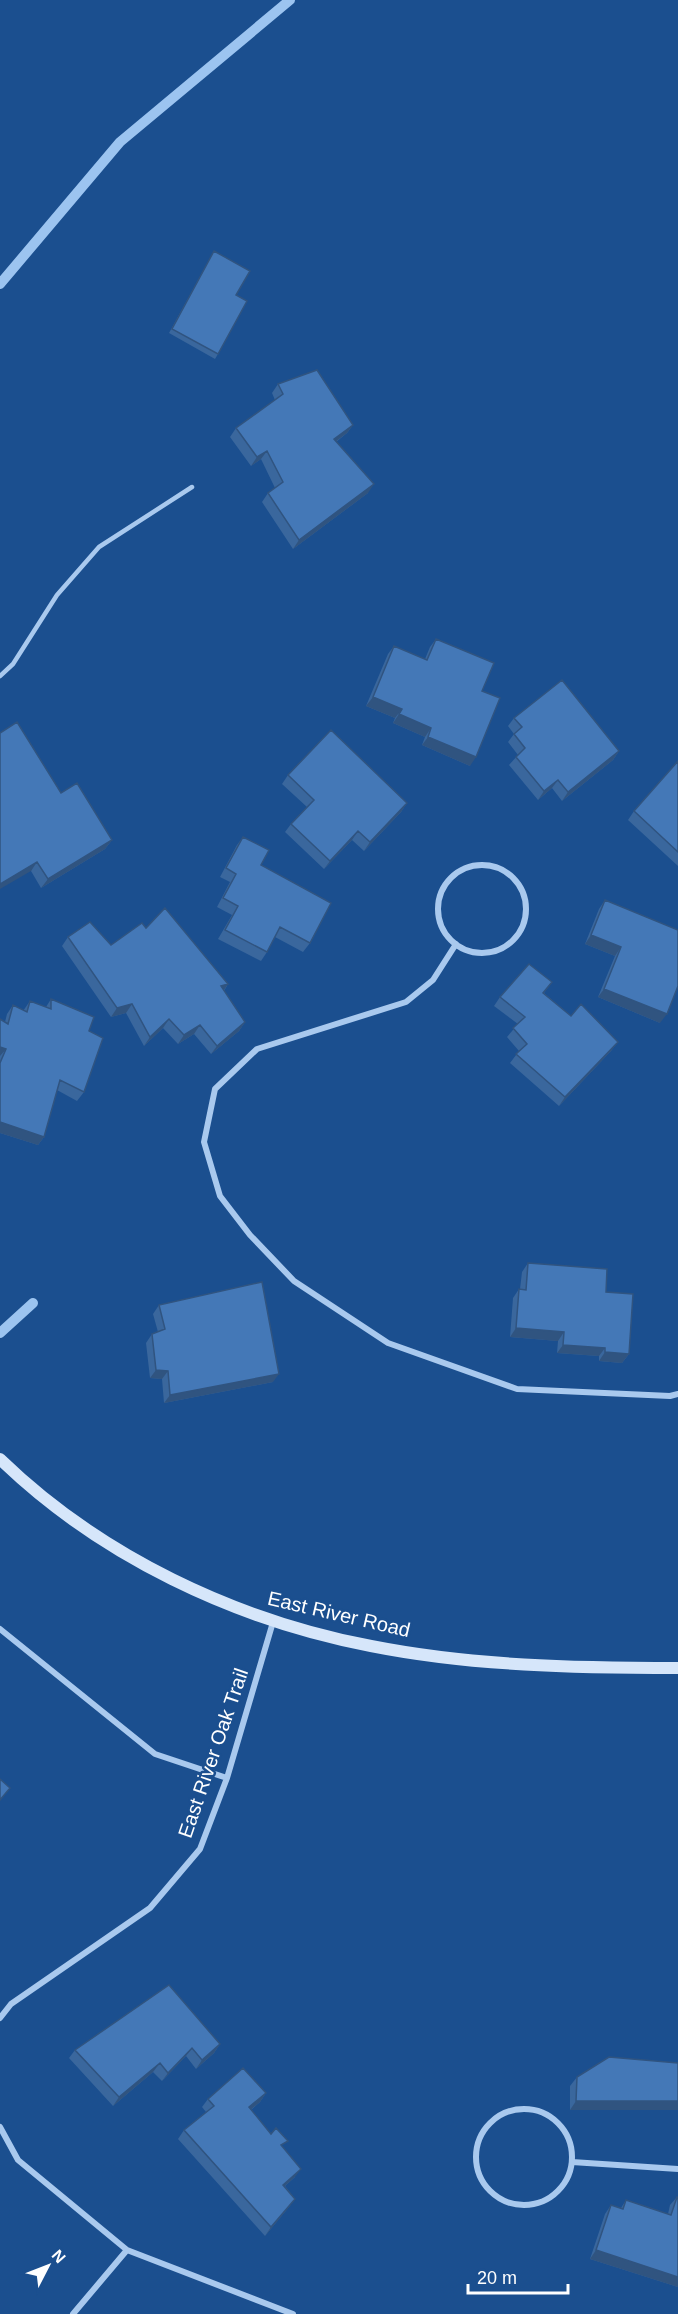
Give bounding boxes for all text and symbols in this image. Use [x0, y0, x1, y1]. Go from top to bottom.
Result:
street label: East River Road [266, 1587, 412, 1641]
street label: East River Oak Trail [174, 1665, 252, 1841]
north arrow [18, 2236, 78, 2296]
text: N [49, 2246, 69, 2266]
scale bar [468, 2257, 568, 2295]
text: 20 m [477, 2268, 517, 2288]

